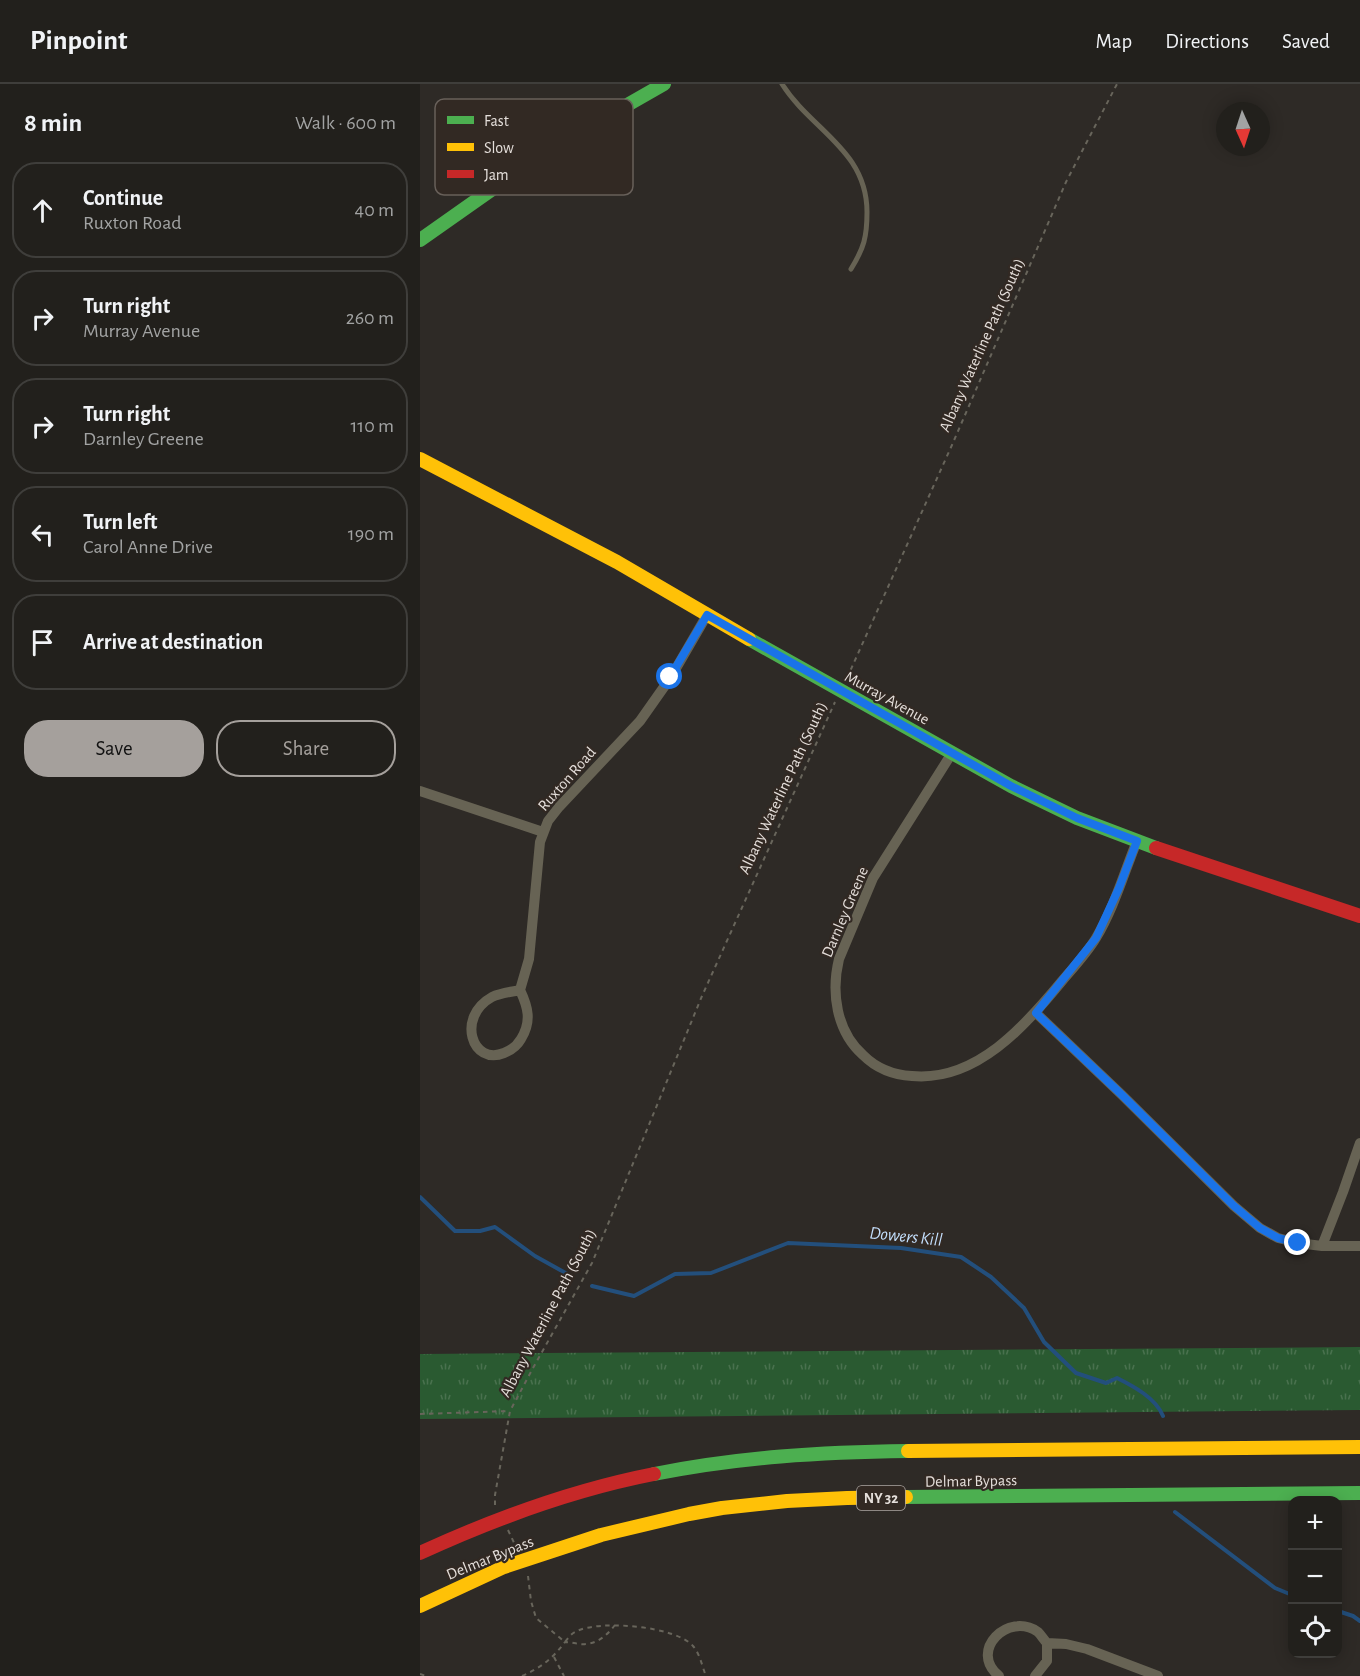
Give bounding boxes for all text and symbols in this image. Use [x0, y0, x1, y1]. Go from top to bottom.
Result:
text: Pinpoint [30, 27, 128, 55]
text: Map [1096, 31, 1132, 52]
text: Directions [1165, 31, 1249, 52]
text: Saved [1282, 31, 1330, 52]
legend [435, 99, 633, 195]
north arrow [1216, 102, 1270, 156]
text: 8 min [24, 110, 82, 136]
text: Walk · 600 m [295, 113, 396, 133]
text: Fast [484, 113, 509, 129]
text: Slow [484, 140, 514, 156]
text: Jam [484, 167, 509, 183]
text: Continue [83, 187, 163, 209]
icon: ahead [26, 194, 59, 227]
text: 40 m [355, 200, 394, 220]
text: Ruxton Road [83, 213, 182, 233]
street label: Albany Waterline Path (South) [936, 256, 1028, 435]
text: Turn right [83, 295, 170, 317]
icon: right [26, 302, 59, 335]
text: 260 m [346, 308, 394, 328]
text: Murray Avenue [83, 321, 200, 341]
text: Turn right [83, 403, 170, 425]
icon: right [26, 410, 59, 443]
text: 110 m [350, 416, 394, 436]
text: Darnley Greene [83, 429, 204, 449]
text: Turn left [83, 511, 157, 533]
icon: left [26, 518, 59, 551]
text: 190 m [348, 524, 394, 544]
text: Carol Anne Drive [83, 537, 213, 557]
icon: arrive [26, 626, 59, 659]
text: Arrive at destination [83, 631, 263, 653]
route start [656, 663, 682, 689]
street label: Murray Avenue [842, 668, 932, 729]
street label: Albany Waterline Path (South) [736, 699, 831, 877]
button: Save [24, 720, 204, 777]
button: Share [216, 720, 396, 777]
street label: Ruxton Road [535, 744, 599, 814]
street label: Darnley Greene [819, 864, 872, 960]
water label: Dowers Kill [868, 1224, 944, 1250]
street label: Albany Waterline Path (South) [497, 1226, 600, 1400]
route end [1284, 1229, 1310, 1255]
street label: Delmar Bypass [925, 1472, 1017, 1491]
road number: NY 32 [857, 1486, 905, 1510]
map controls [1288, 1496, 1342, 1658]
button: + [1288, 1496, 1342, 1550]
street label: Delmar Bypass [444, 1533, 536, 1584]
button: − [1288, 1550, 1342, 1604]
button: locate [1288, 1604, 1342, 1658]

